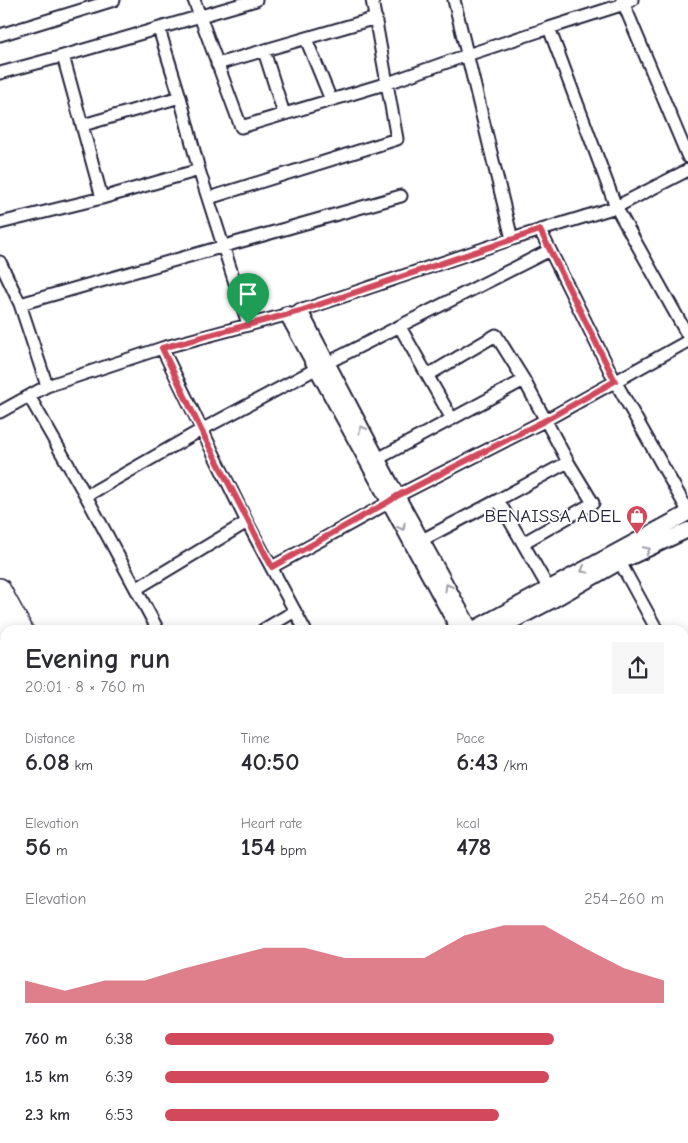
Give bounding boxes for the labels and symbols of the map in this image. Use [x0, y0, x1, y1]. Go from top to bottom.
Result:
pin [227, 273, 269, 324]
one-way arrow [358, 425, 368, 434]
shop icon: BENAISSA ADEL [625, 504, 649, 535]
place label: BENAISSA ADEL [484, 505, 621, 527]
one-way arrow [395, 521, 405, 530]
one-way arrow [642, 546, 651, 556]
one-way arrow [580, 564, 589, 574]
one-way arrow [444, 584, 454, 593]

